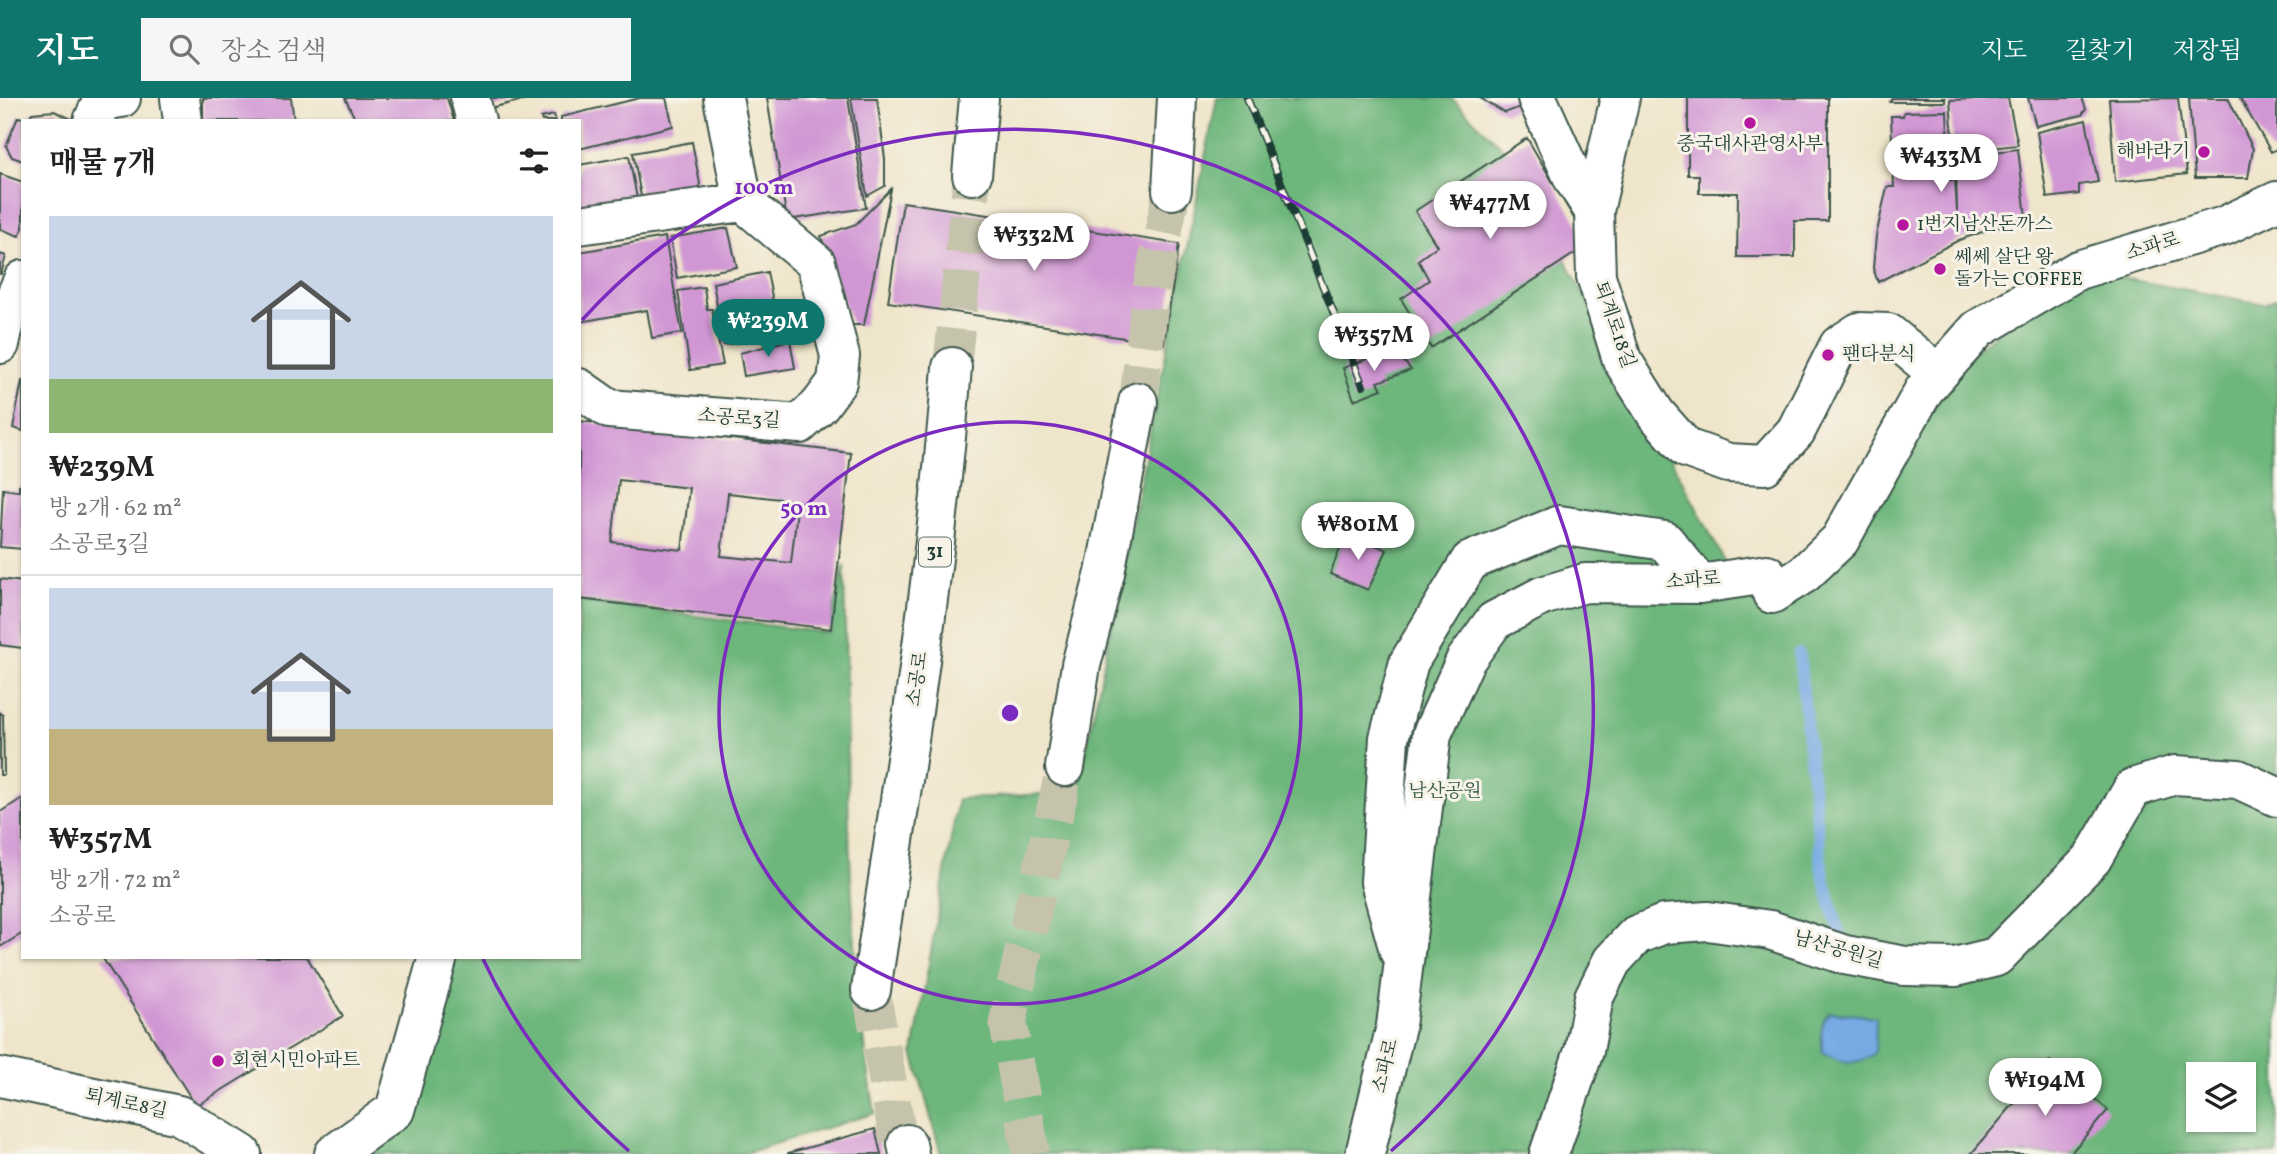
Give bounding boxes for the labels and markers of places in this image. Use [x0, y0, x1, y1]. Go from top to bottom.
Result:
marker: 중국대사관영사부 [1742, 115, 1758, 131]
place label: 중국대사관영사부 [1677, 132, 1823, 158]
pin: ₩433M [1892, 134, 1990, 194]
place label: 해바라기 [2117, 139, 2190, 165]
marker: 해바라기 [2196, 144, 2212, 160]
pin: ₩477M [1441, 181, 1539, 241]
place label: 1번지남산돈까스 [1917, 212, 2053, 238]
pin: ₩332M [985, 214, 1083, 273]
marker: 1번지남산돈까스 [1895, 217, 1911, 233]
place label: 쎄쎄 살단 왕 돌가는 COFFEE [1954, 245, 2083, 293]
marker: 쎄쎄 살단 왕 돌가는 COFFEE [1932, 261, 1948, 277]
pin: ₩239M [719, 300, 817, 359]
pin: ₩357M [1325, 314, 1423, 373]
place label: 팬다분식 [1842, 342, 1915, 368]
marker: 팬다분식 [1820, 347, 1836, 363]
pin: ₩801M [1309, 503, 1407, 562]
centre of rings [998, 701, 1022, 725]
place label: 회현시민아파트 [232, 1048, 360, 1074]
marker: 회현시민아파트 [210, 1053, 226, 1069]
pin: ₩194M [1996, 1058, 2094, 1118]

